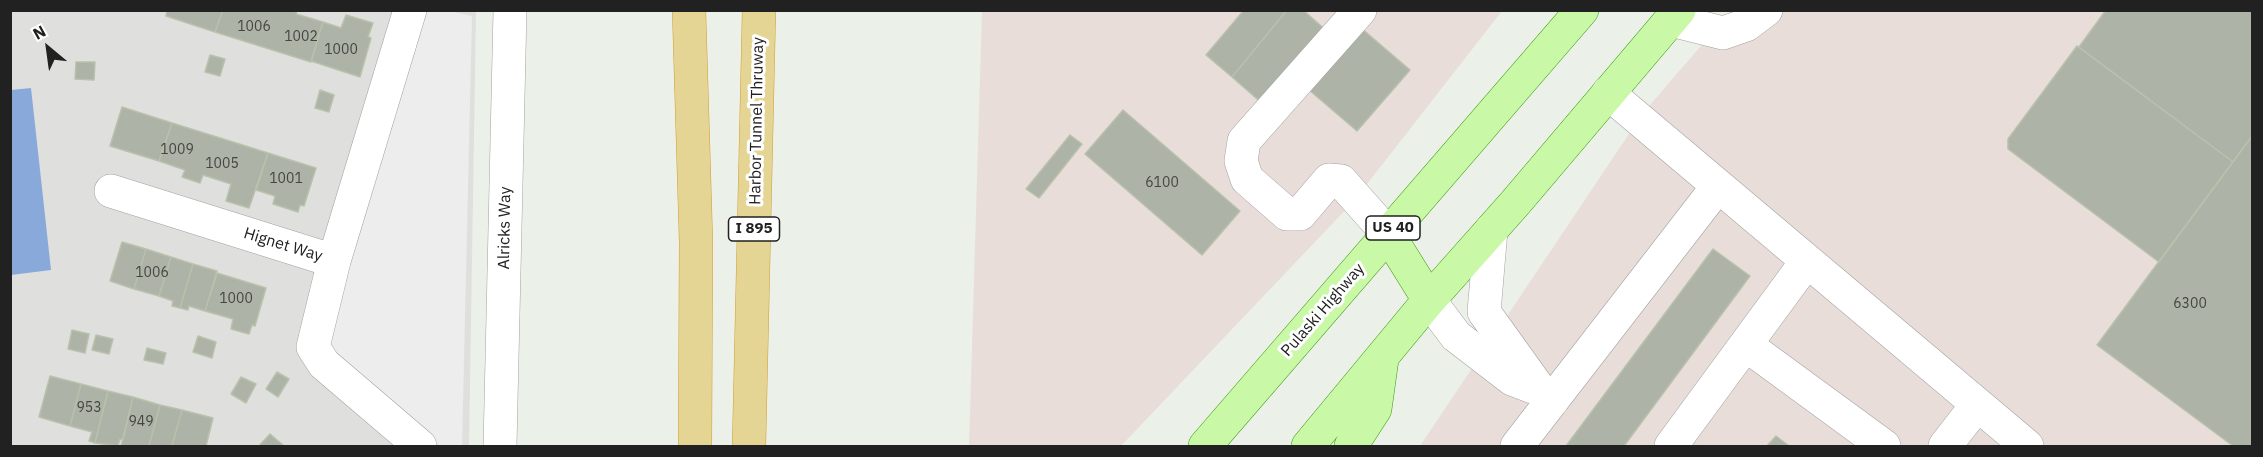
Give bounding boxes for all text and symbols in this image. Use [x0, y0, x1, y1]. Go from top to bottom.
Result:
north arrow [18, 18, 78, 78]
house number: 1006 [237, 19, 271, 35]
text: N [29, 21, 49, 44]
house number: 1002 [284, 29, 318, 45]
street label: Harbor Tunnel Thruway [746, 37, 768, 205]
house number: 1000 [324, 42, 358, 58]
house number: 1009 [160, 142, 194, 158]
house number: 1005 [205, 156, 239, 172]
house number: 1001 [269, 171, 303, 187]
house number: 6100 [1145, 175, 1179, 191]
street label: Alricks Way [495, 186, 515, 270]
road number: US 40 [1366, 216, 1420, 240]
road number: I 895 [728, 217, 780, 241]
street label: Hignet Way [241, 224, 325, 266]
street label: Pulaski Highway [1277, 260, 1369, 360]
house number: 1006 [135, 265, 169, 281]
house number: 1000 [219, 291, 253, 307]
house number: 6300 [2173, 296, 2207, 312]
house number: 953 [76, 400, 102, 416]
house number: 949 [128, 414, 154, 430]

